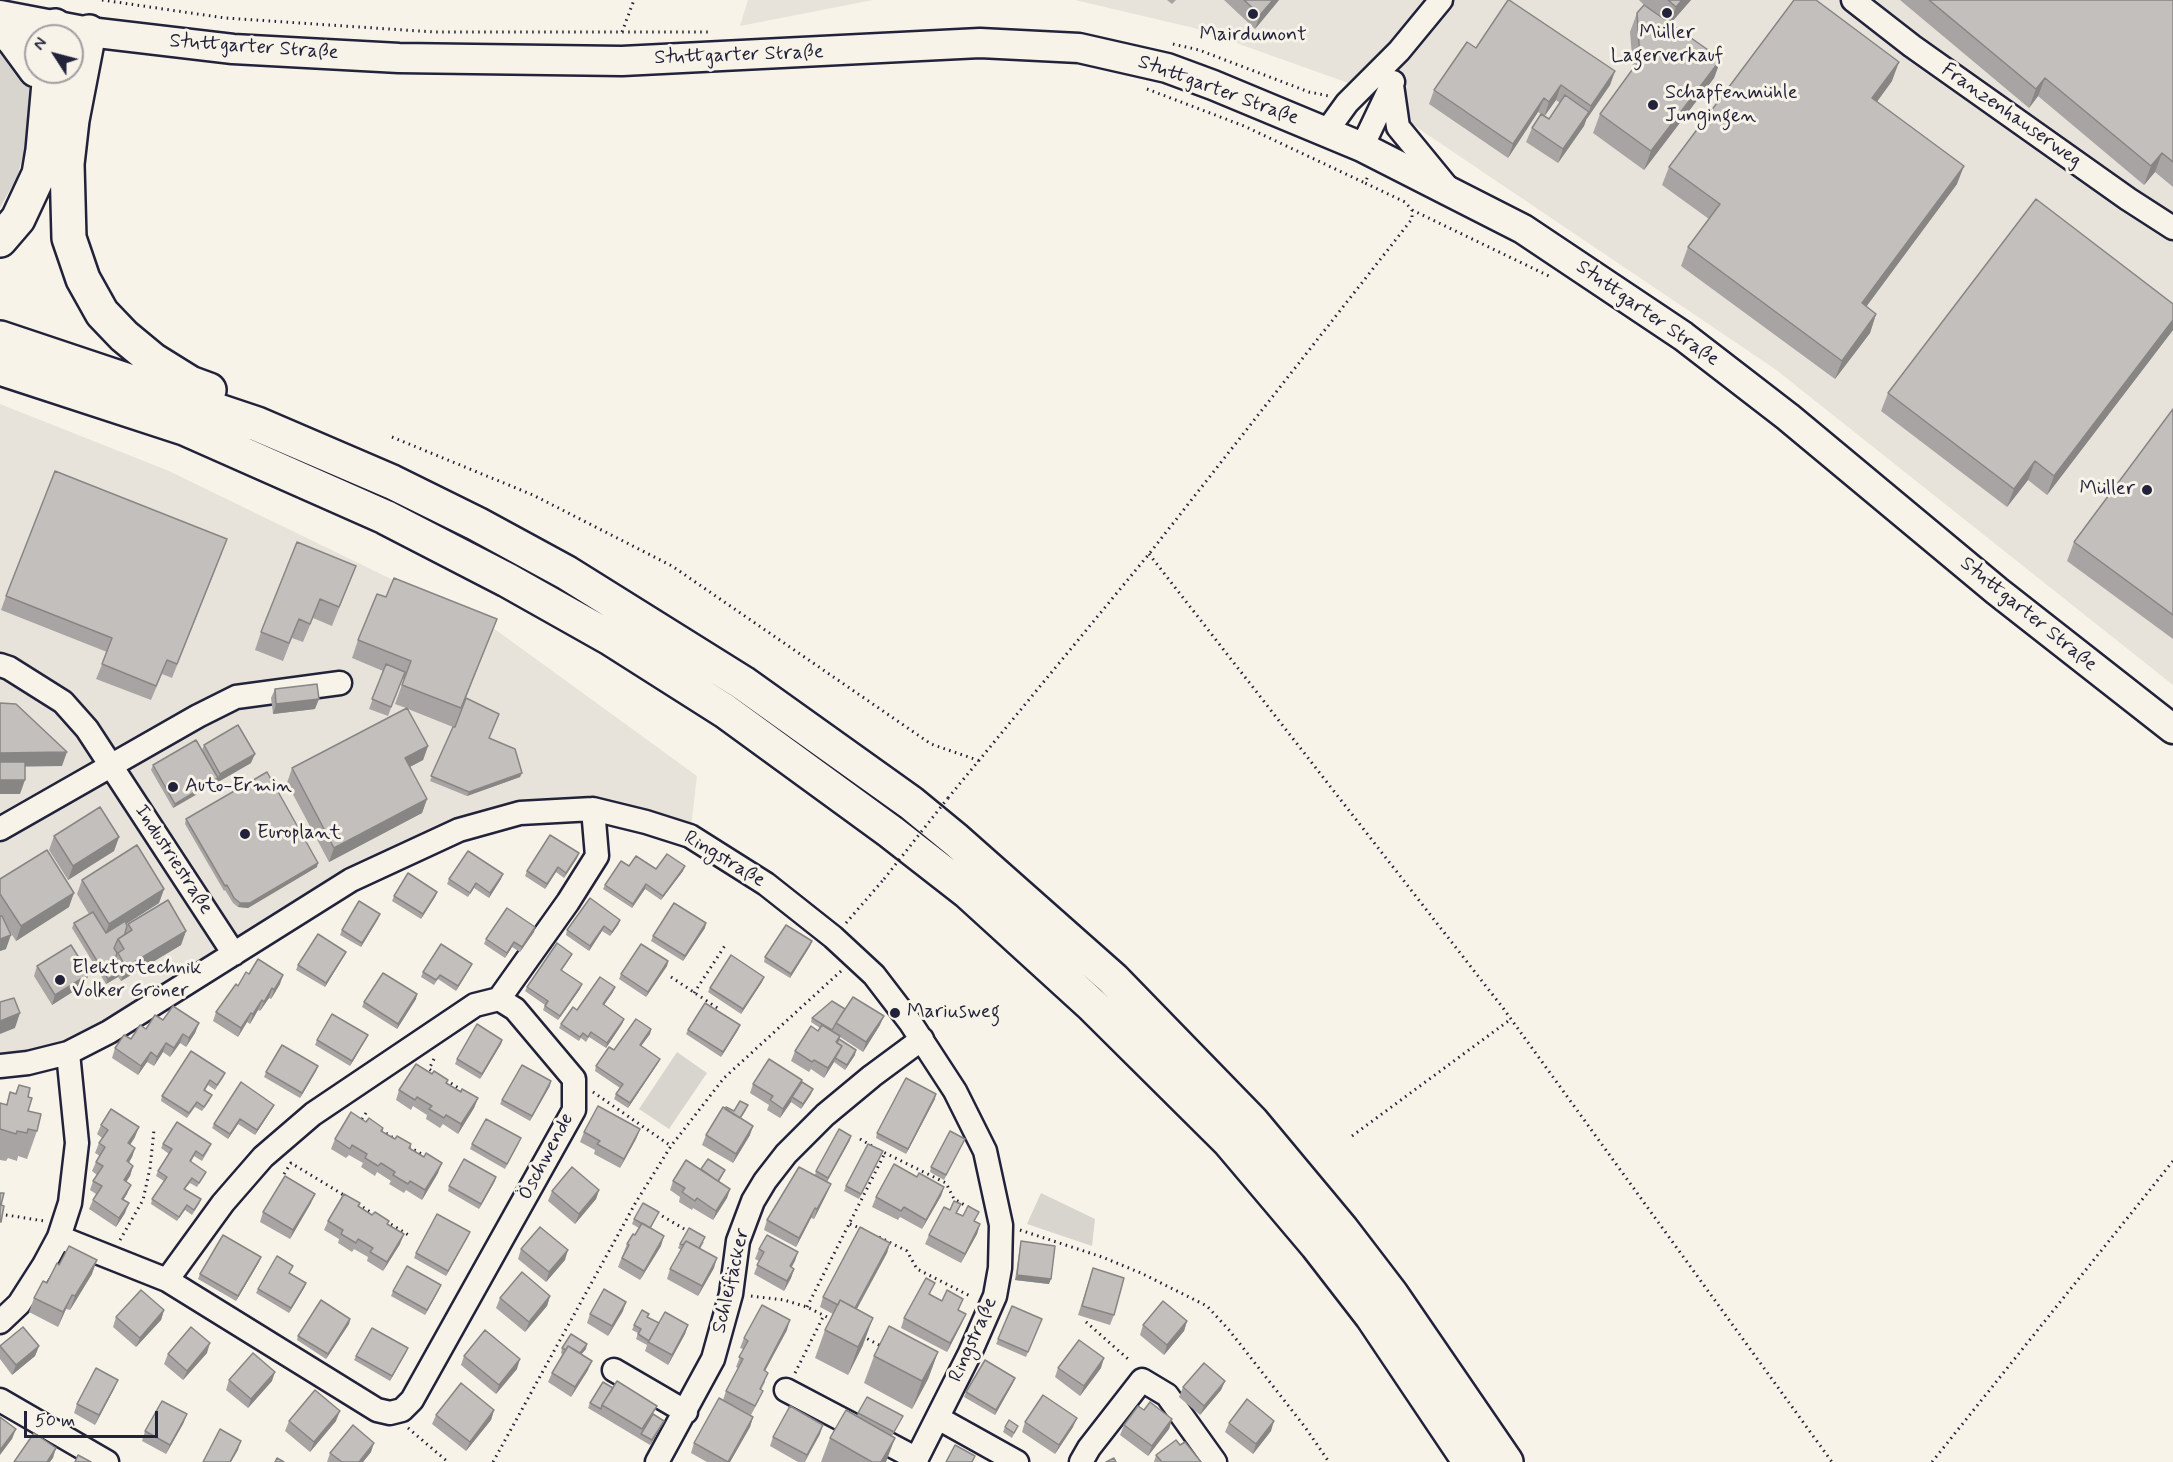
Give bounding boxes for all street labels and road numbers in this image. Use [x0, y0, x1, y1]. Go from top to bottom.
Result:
street label: Stuttgarter Straße [169, 30, 339, 66]
street label: Stuttgarter Straße [654, 41, 824, 71]
street label: Stuttgarter Straße [1134, 51, 1302, 131]
street label: Franzenhauserweg [1936, 59, 2086, 173]
street label: Stuttgarter Straße [1571, 256, 1723, 372]
street label: Stuttgarter Straße [1955, 552, 2101, 678]
street label: Industriestraße [129, 801, 217, 919]
street label: Ringstraße [679, 826, 769, 894]
street label: Öschwende [514, 1109, 580, 1205]
street label: Schleifäcker [708, 1226, 756, 1336]
street label: Ringstraße [945, 1294, 1003, 1386]

